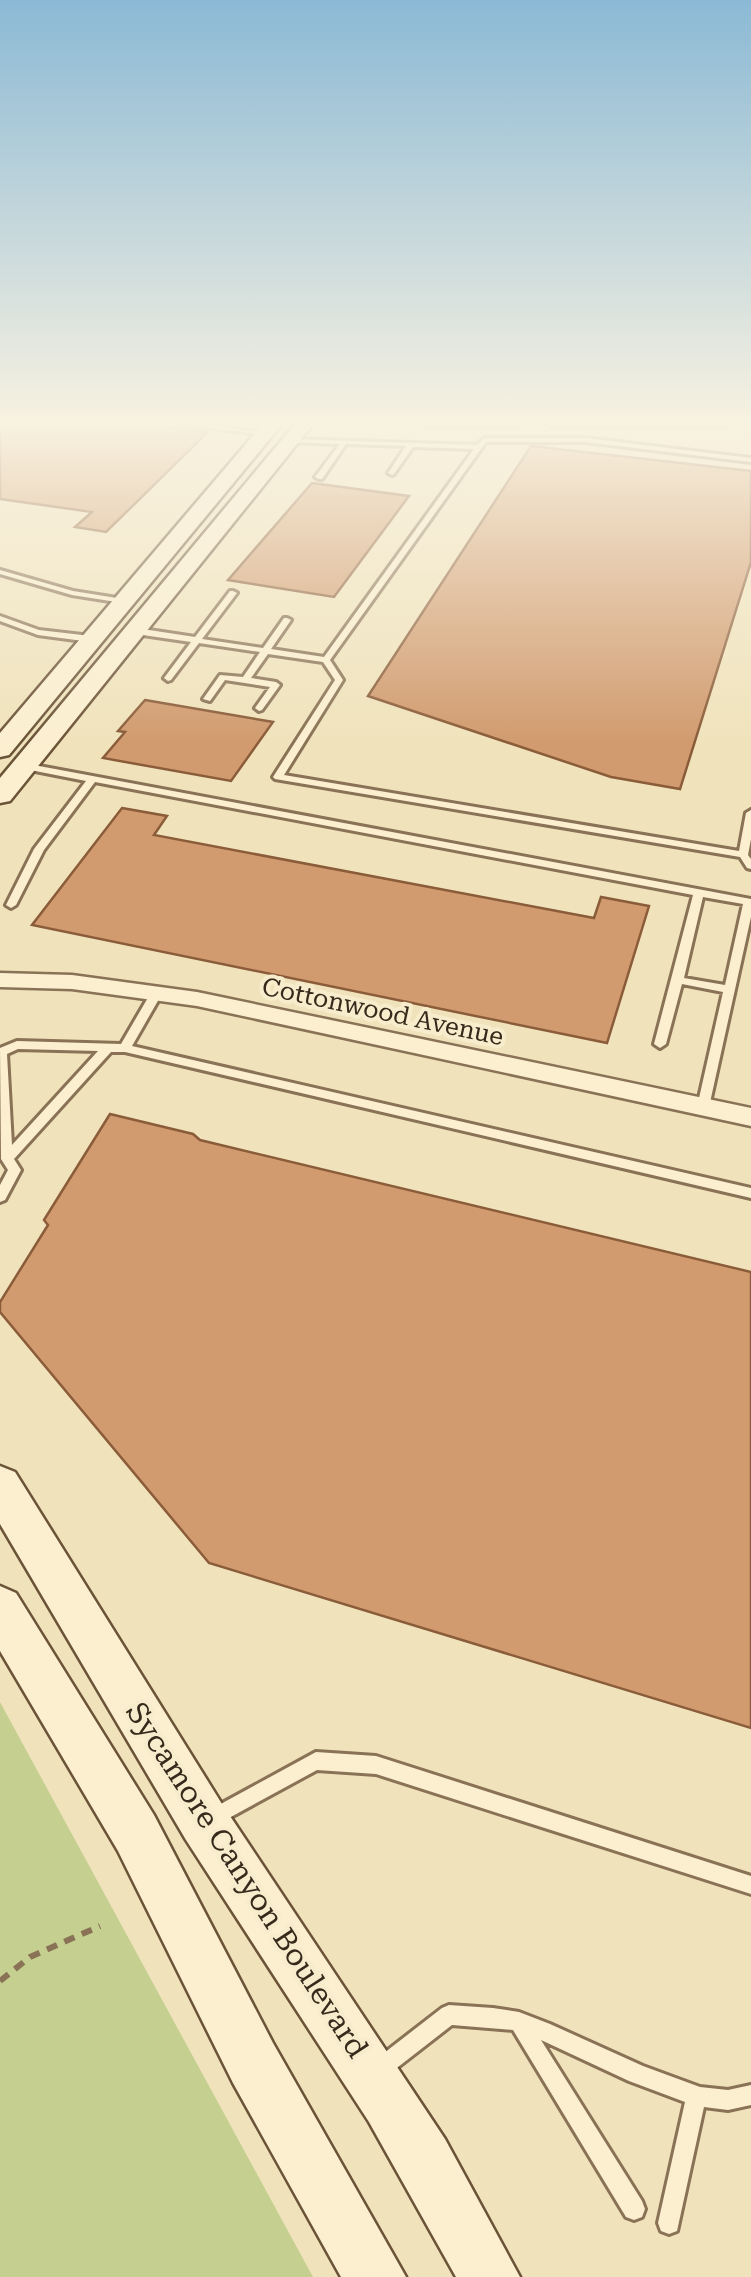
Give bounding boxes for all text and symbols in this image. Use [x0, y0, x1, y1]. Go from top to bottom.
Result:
street label: Cottonwood Avenue [260, 972, 506, 1051]
street label: Sycamore Canyon Boulevard [119, 1695, 376, 2064]

